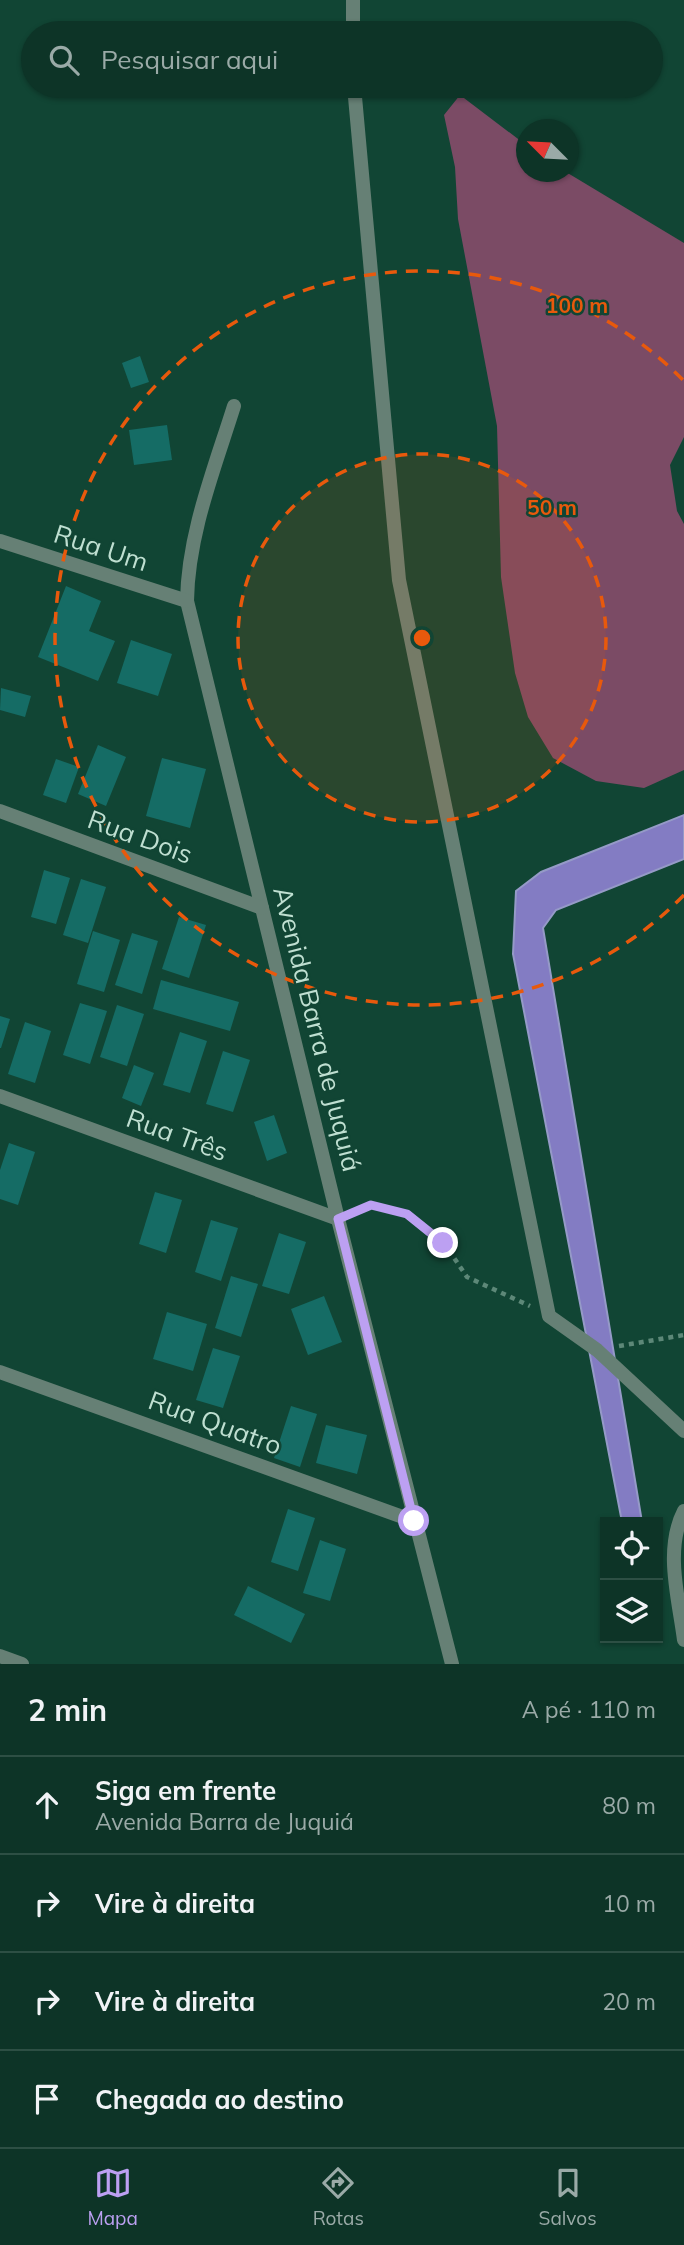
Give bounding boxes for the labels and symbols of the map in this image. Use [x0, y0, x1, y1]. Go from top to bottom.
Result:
north arrow [516, 119, 579, 182]
text: 100 m [546, 292, 608, 318]
text: 50 m [527, 494, 577, 520]
street label: Rua Um [50, 517, 152, 578]
centre of rings [410, 626, 434, 650]
street label: Rua Dois [83, 802, 197, 871]
street label: Avenida Barra de Juquiá [266, 883, 369, 1175]
street label: Rua Três [122, 1101, 232, 1168]
route end [427, 1227, 458, 1258]
street label: Rua Quatro [144, 1383, 286, 1462]
route start [398, 1505, 429, 1536]

